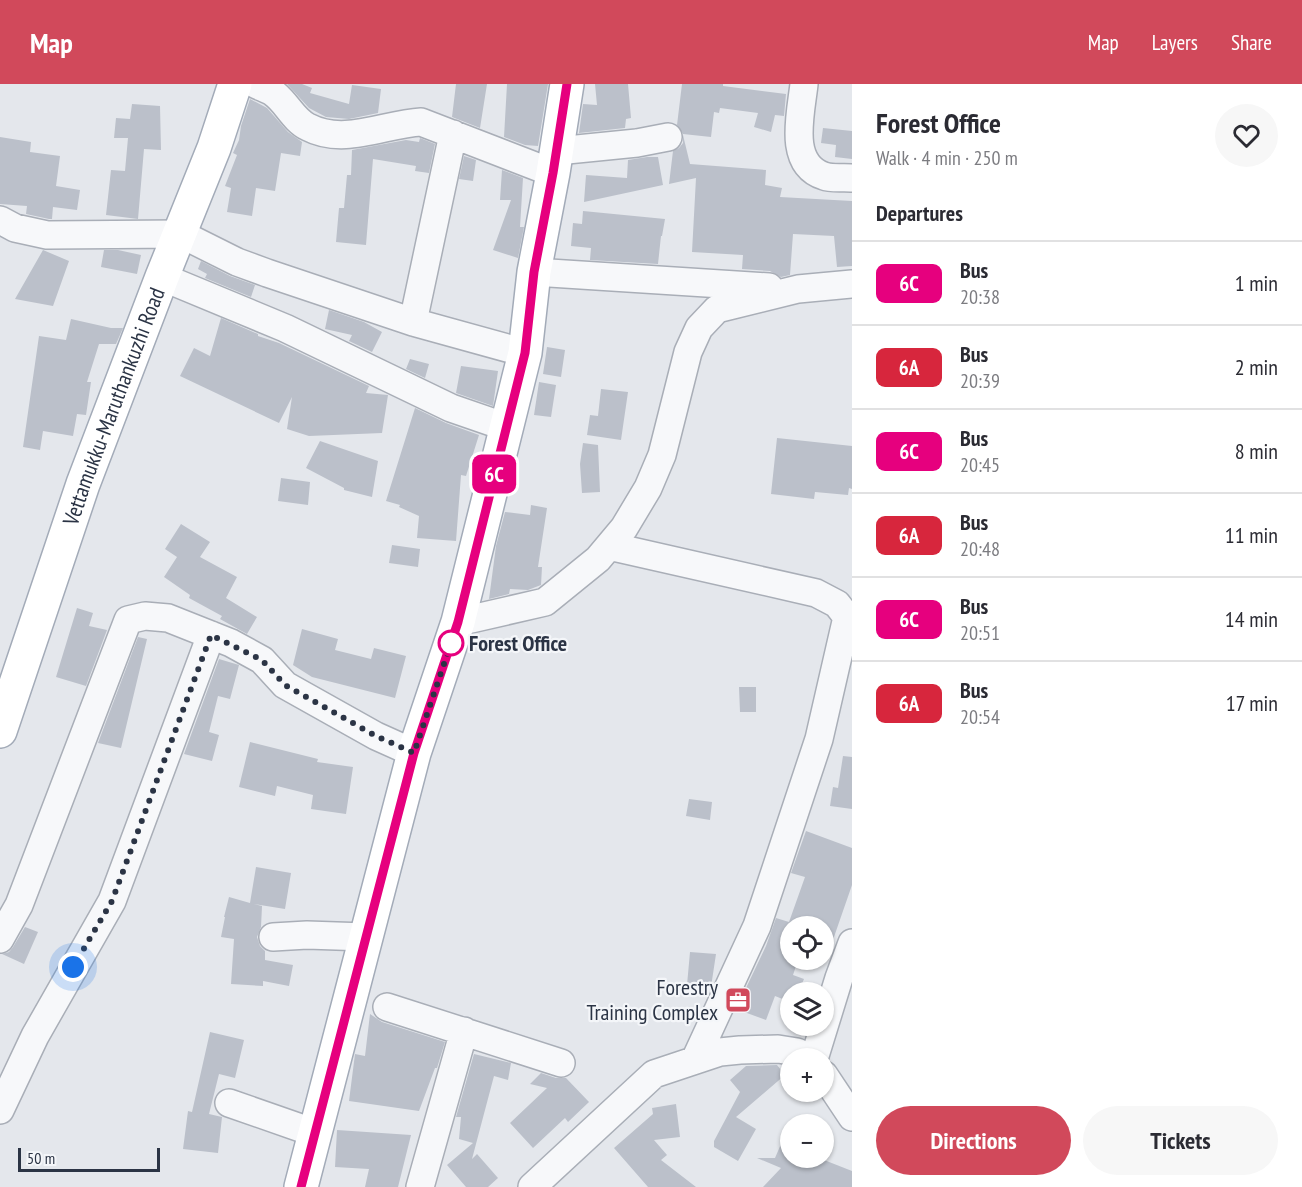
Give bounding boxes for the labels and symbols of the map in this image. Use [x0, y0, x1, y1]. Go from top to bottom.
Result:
street label: Vettamukku-Maruthankuzhi Road [56, 284, 171, 530]
line badge: 6C [467, 454, 521, 494]
place label: Forest Office [469, 629, 567, 657]
marker: Forest Office [438, 630, 464, 656]
your location [58, 952, 88, 982]
place label: Forestry Training Complex [586, 973, 719, 1026]
office icon: Forestry Training Complex [723, 985, 753, 1015]
scale bar [18, 1145, 160, 1172]

